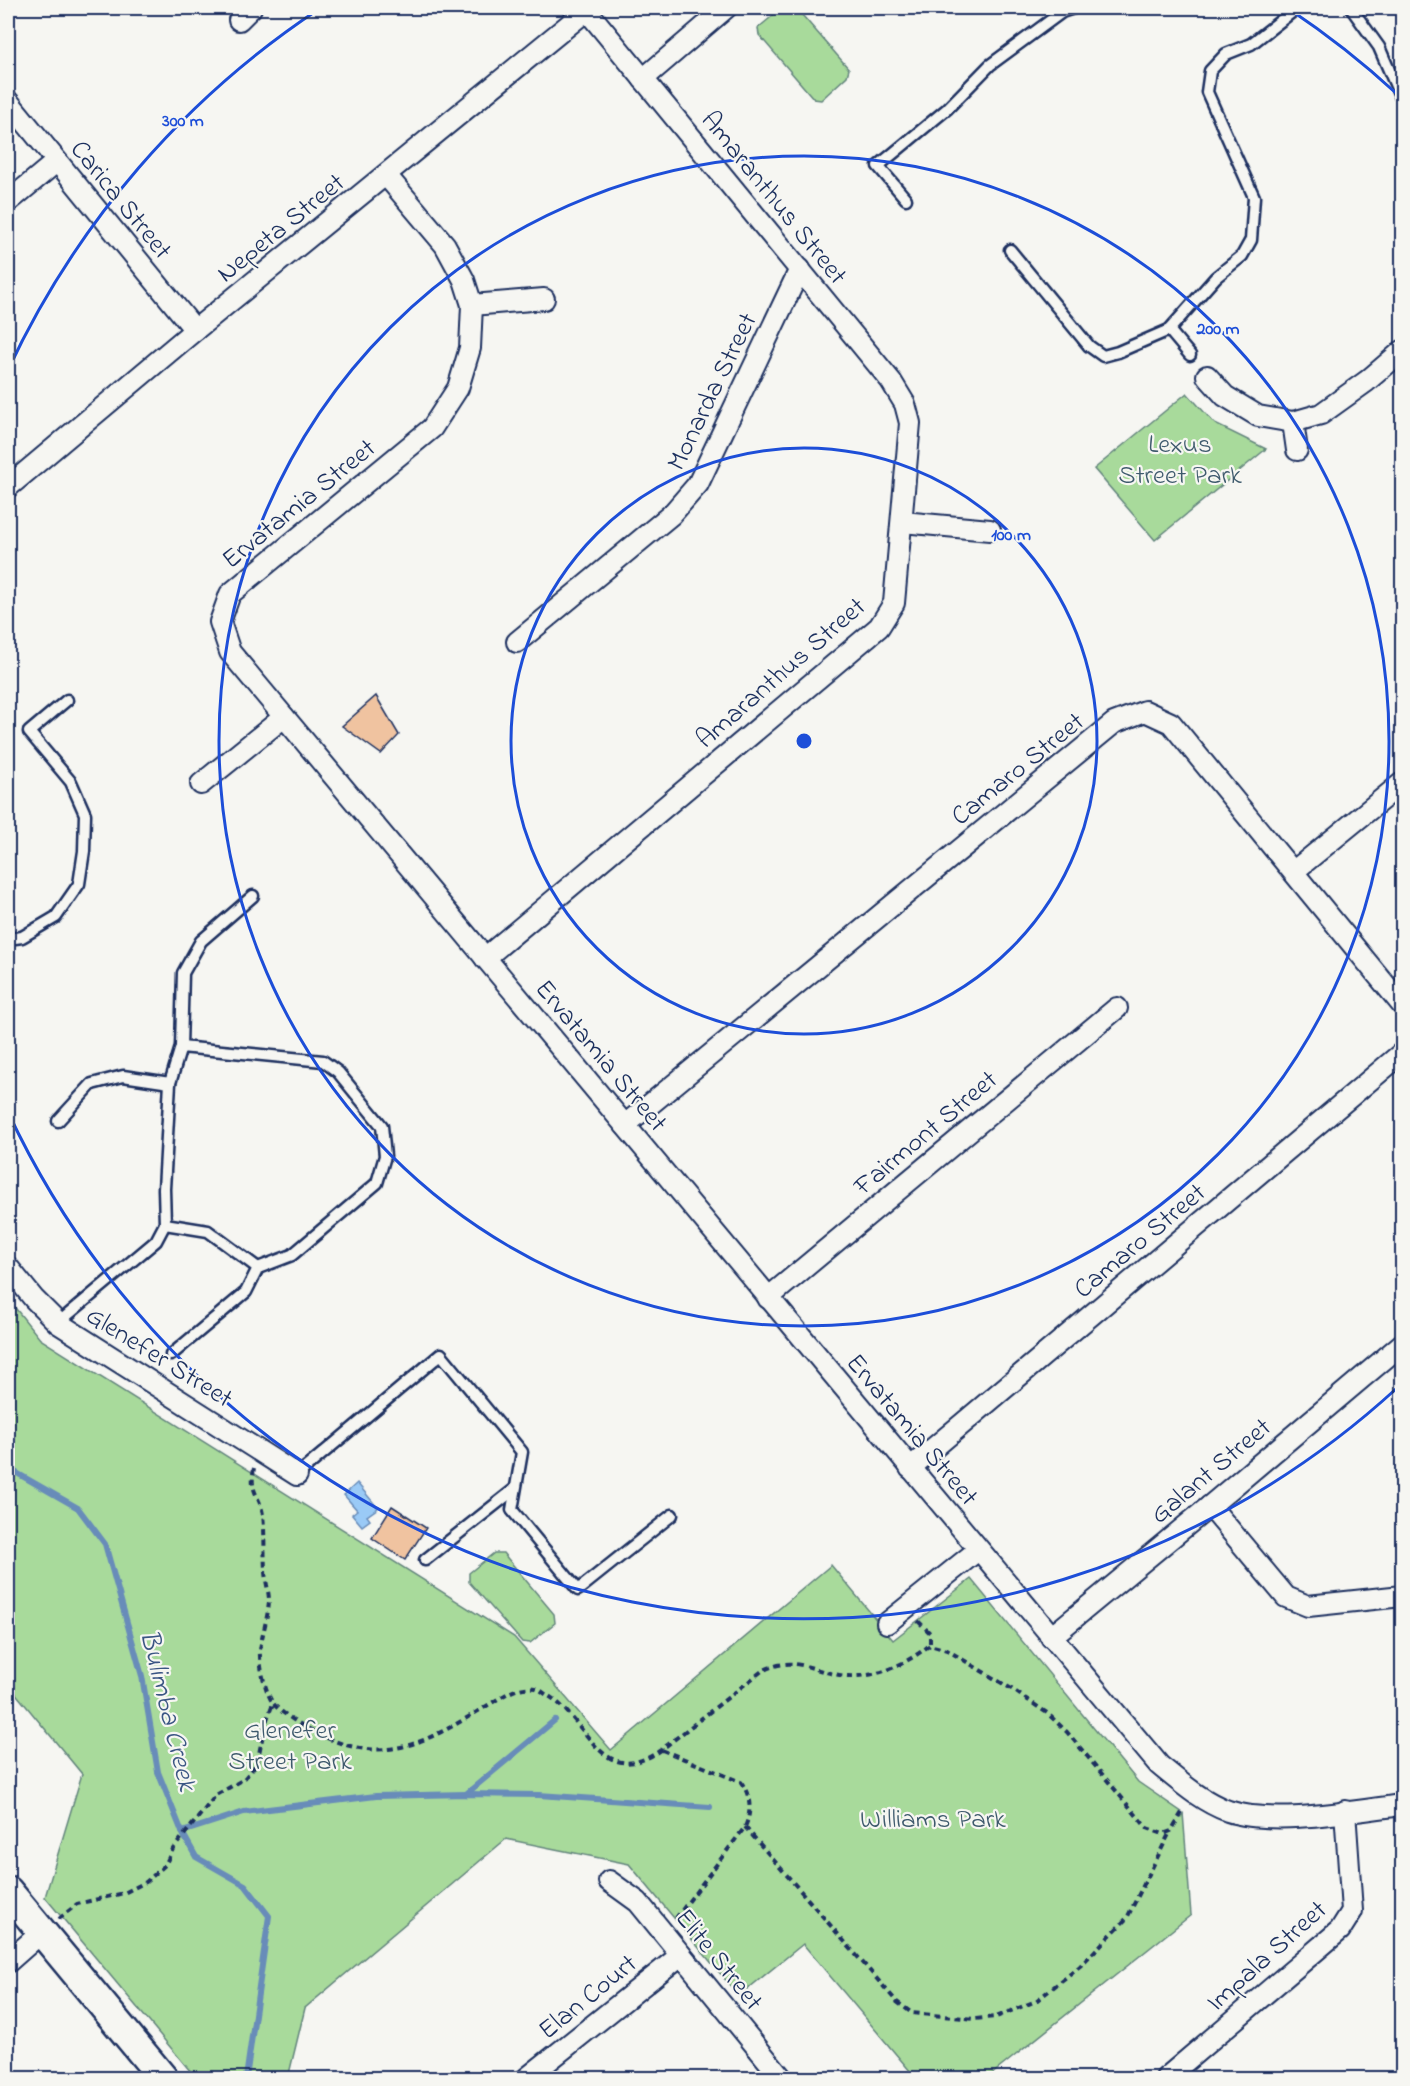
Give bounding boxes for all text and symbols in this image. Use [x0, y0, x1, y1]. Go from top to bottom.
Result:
street label: Amaranthus Street [690, 103, 856, 294]
text: 300 m [161, 109, 204, 135]
street label: Carica Street [60, 132, 181, 269]
street label: Nepeta Street [209, 165, 354, 293]
street label: Monarda Street [658, 307, 768, 478]
text: 200 m [1196, 317, 1240, 343]
park label: Lexus Street Park [1118, 426, 1242, 496]
street label: Ervatamia Street [214, 430, 385, 579]
text: 100 m [991, 523, 1031, 549]
street label: Amaranthus Street [688, 589, 875, 759]
street label: Camaro Street [943, 704, 1094, 836]
centre of rings [794, 731, 814, 751]
street label: Ervatamia Street [525, 972, 676, 1141]
street label: Fairmont Street [845, 1062, 1007, 1207]
street label: Camaro Street [1066, 1175, 1215, 1309]
street label: Glenefer Street [78, 1297, 240, 1419]
street label: Ervatamia Street [836, 1346, 987, 1515]
street label: Galant Street [1142, 1409, 1281, 1534]
water label: Bulimba Creek [127, 1626, 207, 1797]
park label: Glenefer Street Park [228, 1712, 352, 1782]
park label: Williams Park [860, 1801, 1006, 1840]
street label: Impala Street [1199, 1892, 1337, 2022]
street label: Elite Street [665, 1901, 772, 2020]
street label: Elan Court [531, 1946, 646, 2050]

